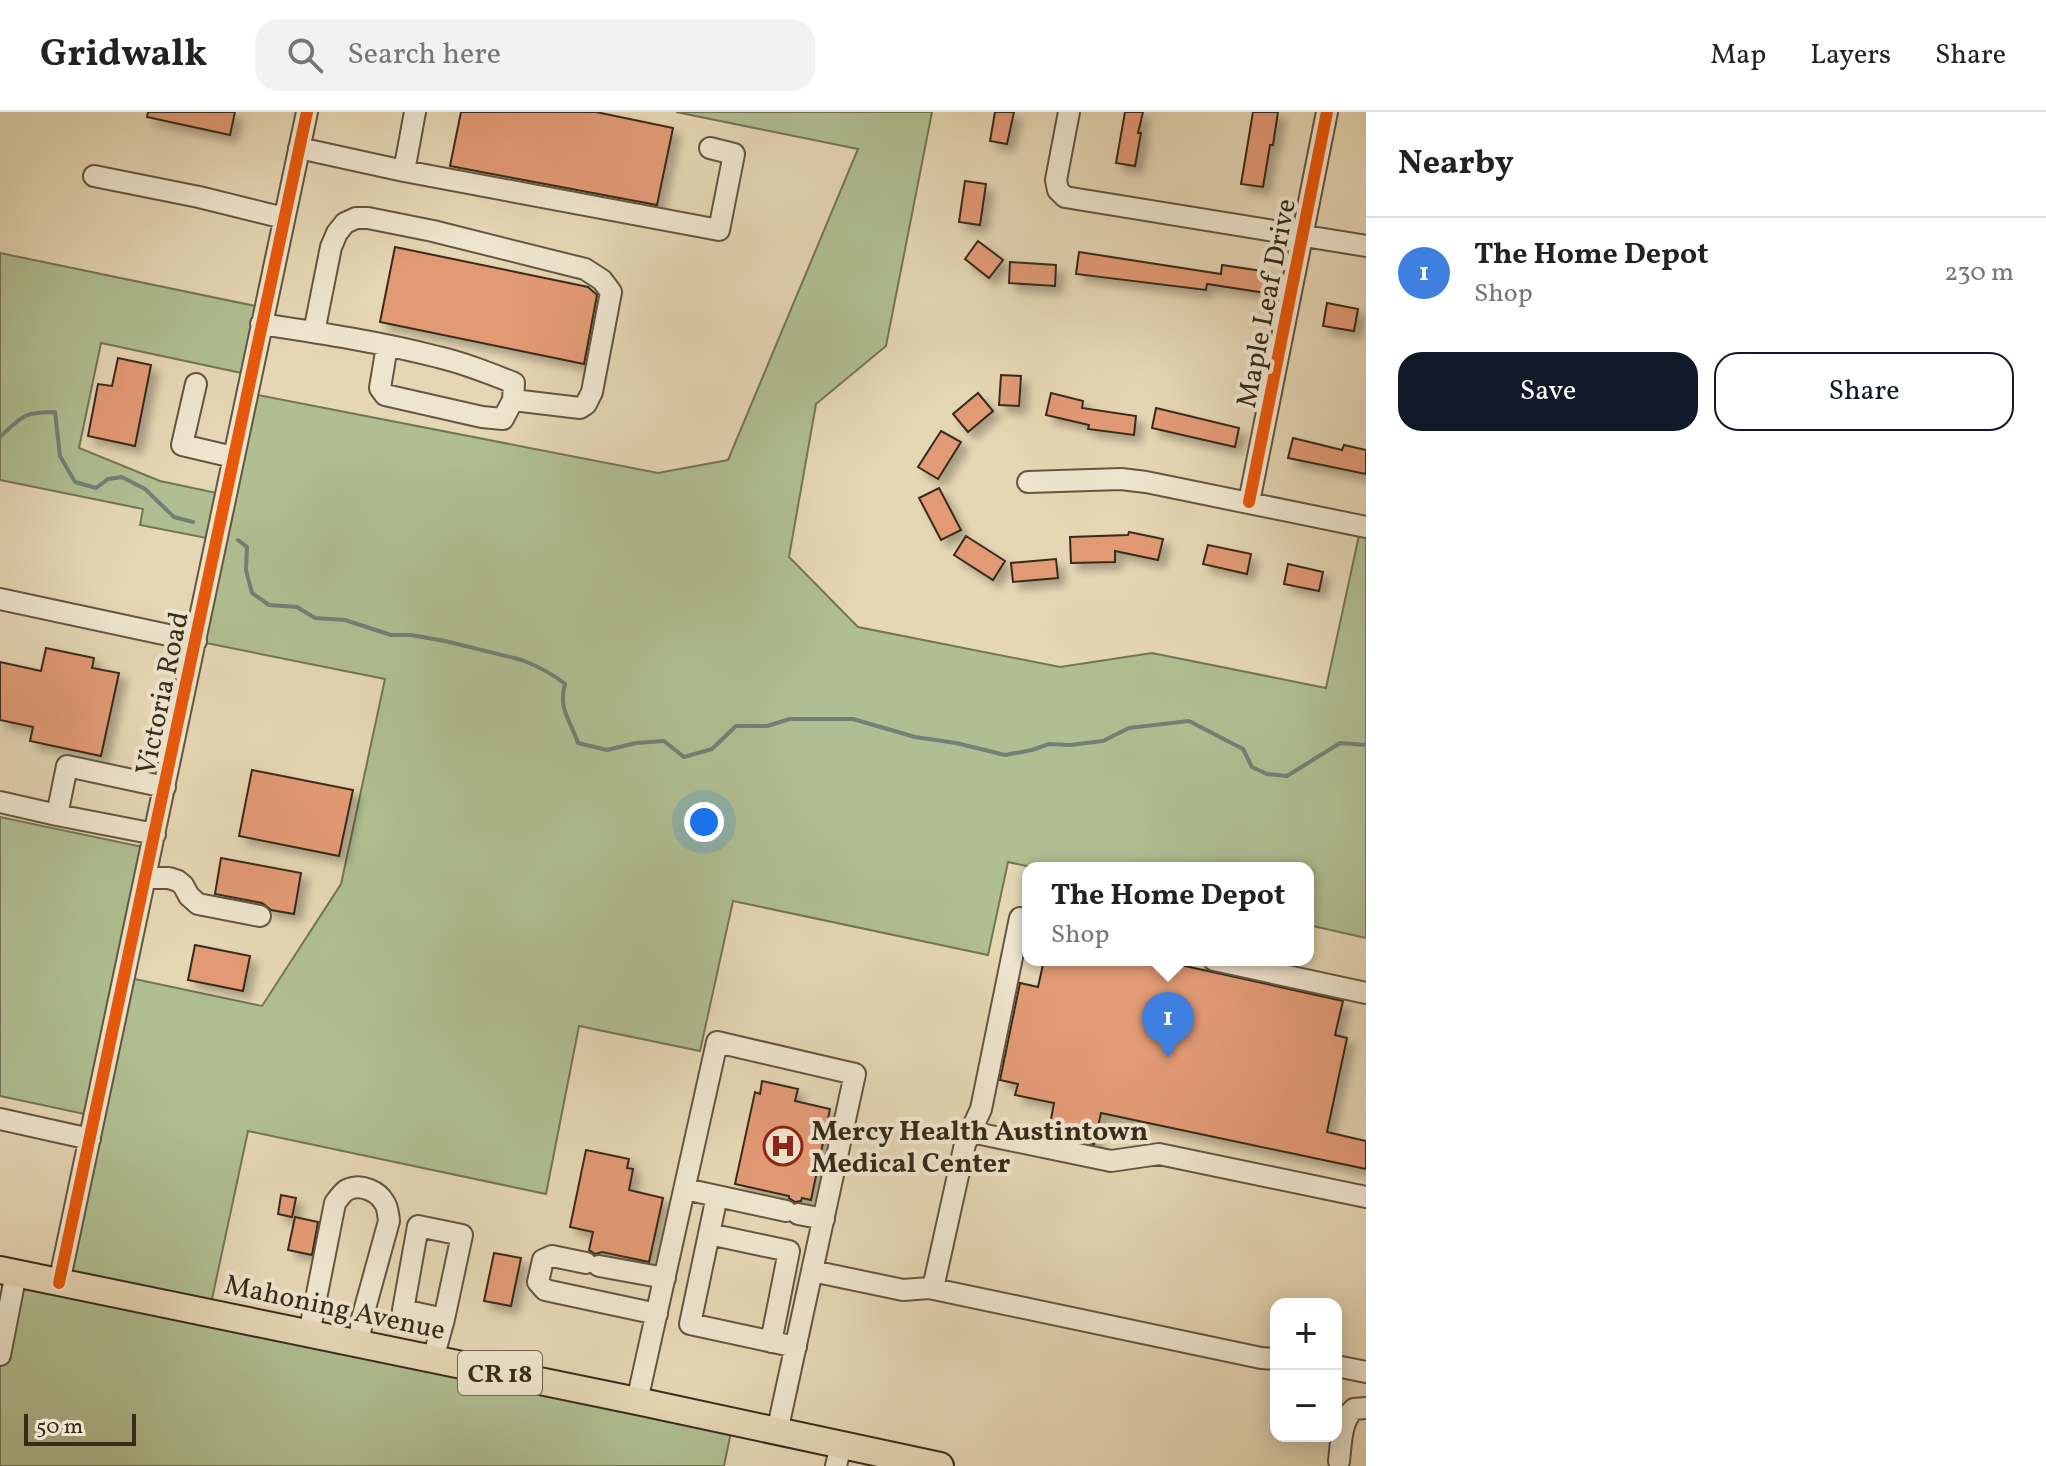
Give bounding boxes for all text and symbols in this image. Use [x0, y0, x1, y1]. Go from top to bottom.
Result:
search box [255, 19, 815, 91]
text: Gridwalk [40, 29, 207, 82]
icon: search [283, 33, 327, 77]
text: Search here [347, 34, 501, 76]
text: Map [1710, 36, 1766, 75]
text: Layers [1810, 36, 1891, 75]
text: Share [1935, 36, 2006, 75]
text: Nearby [1398, 141, 1514, 188]
street label: Maple Leaf Drive [1228, 196, 1307, 411]
text: The Home Depot [1474, 234, 1708, 276]
text: 1 [1419, 255, 1429, 291]
text: 230 m [1944, 255, 2014, 291]
text: Shop [1474, 276, 1533, 312]
button: Save [1398, 352, 1698, 431]
button: Share [1714, 352, 2014, 431]
street label: Victoria Road [127, 608, 200, 779]
your location [684, 802, 724, 842]
popup [1022, 862, 1314, 966]
text: The Home Depot [1051, 875, 1285, 917]
text: Shop [1051, 917, 1109, 953]
pin: 1 [1142, 992, 1194, 1058]
place label: Mercy Health Austintown Medical Center [811, 1113, 1148, 1184]
hospital icon: Mercy Health Austintown Medical Center [762, 1125, 804, 1167]
street label: Mahoning Avenue [220, 1266, 449, 1351]
map controls [1270, 1298, 1342, 1442]
button: + [1270, 1298, 1342, 1370]
road number: CR 18 [458, 1351, 542, 1395]
button: − [1270, 1370, 1342, 1442]
scale bar [24, 1410, 136, 1446]
text: 50 m [36, 1412, 83, 1443]

